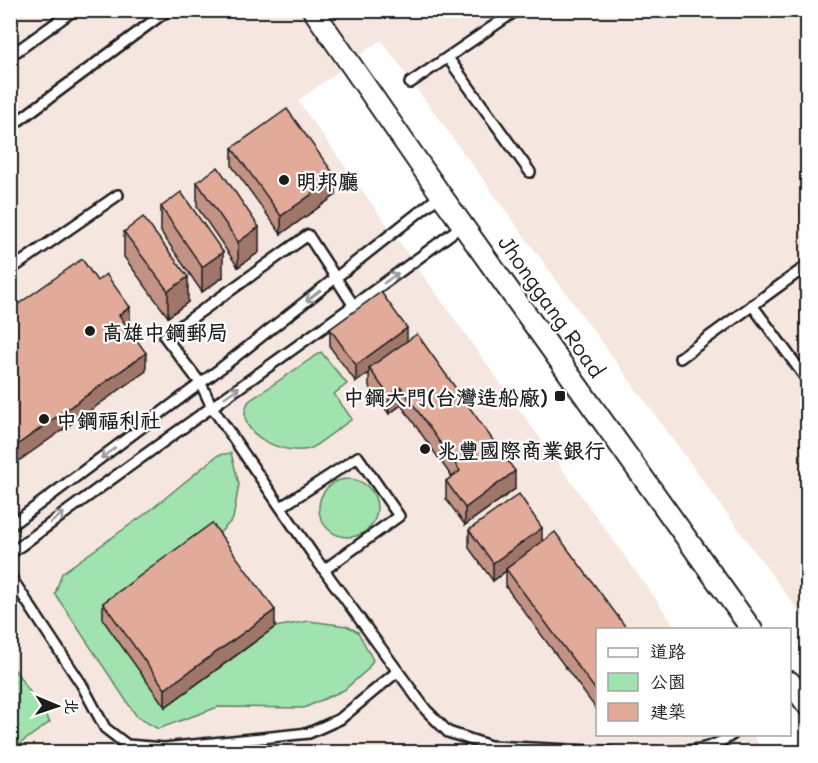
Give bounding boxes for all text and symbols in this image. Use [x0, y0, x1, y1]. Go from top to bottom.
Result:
place label: 明邦廳 [296, 167, 359, 194]
marker: 明邦廳 [277, 173, 291, 187]
street label: Jhonggang Road [493, 230, 611, 382]
one-way arrow [382, 272, 398, 285]
one-way arrow [305, 290, 321, 303]
place label: 高雄中鋼郵局 [102, 318, 228, 345]
marker: 高雄中鋼郵局 [83, 324, 97, 338]
place label: 中鋼大門(台灣造船廠) [343, 383, 548, 410]
one-way arrow [224, 386, 240, 398]
marker: 中鋼大門(台灣造船廠) [553, 389, 567, 403]
place label: 中鋼福利社 [56, 406, 161, 433]
marker: 中鋼福利社 [37, 412, 51, 426]
place label: 兆豐國際商業銀行 [437, 436, 605, 463]
marker: 兆豐國際商業銀行 [418, 442, 432, 456]
one-way arrow [100, 446, 116, 459]
one-way arrow [49, 512, 65, 525]
legend [596, 628, 791, 736]
text: 道路 [650, 639, 686, 663]
text: 公園 [650, 669, 686, 693]
north arrow [27, 676, 87, 736]
text: 北 [62, 698, 83, 715]
text: 建築 [650, 699, 686, 723]

